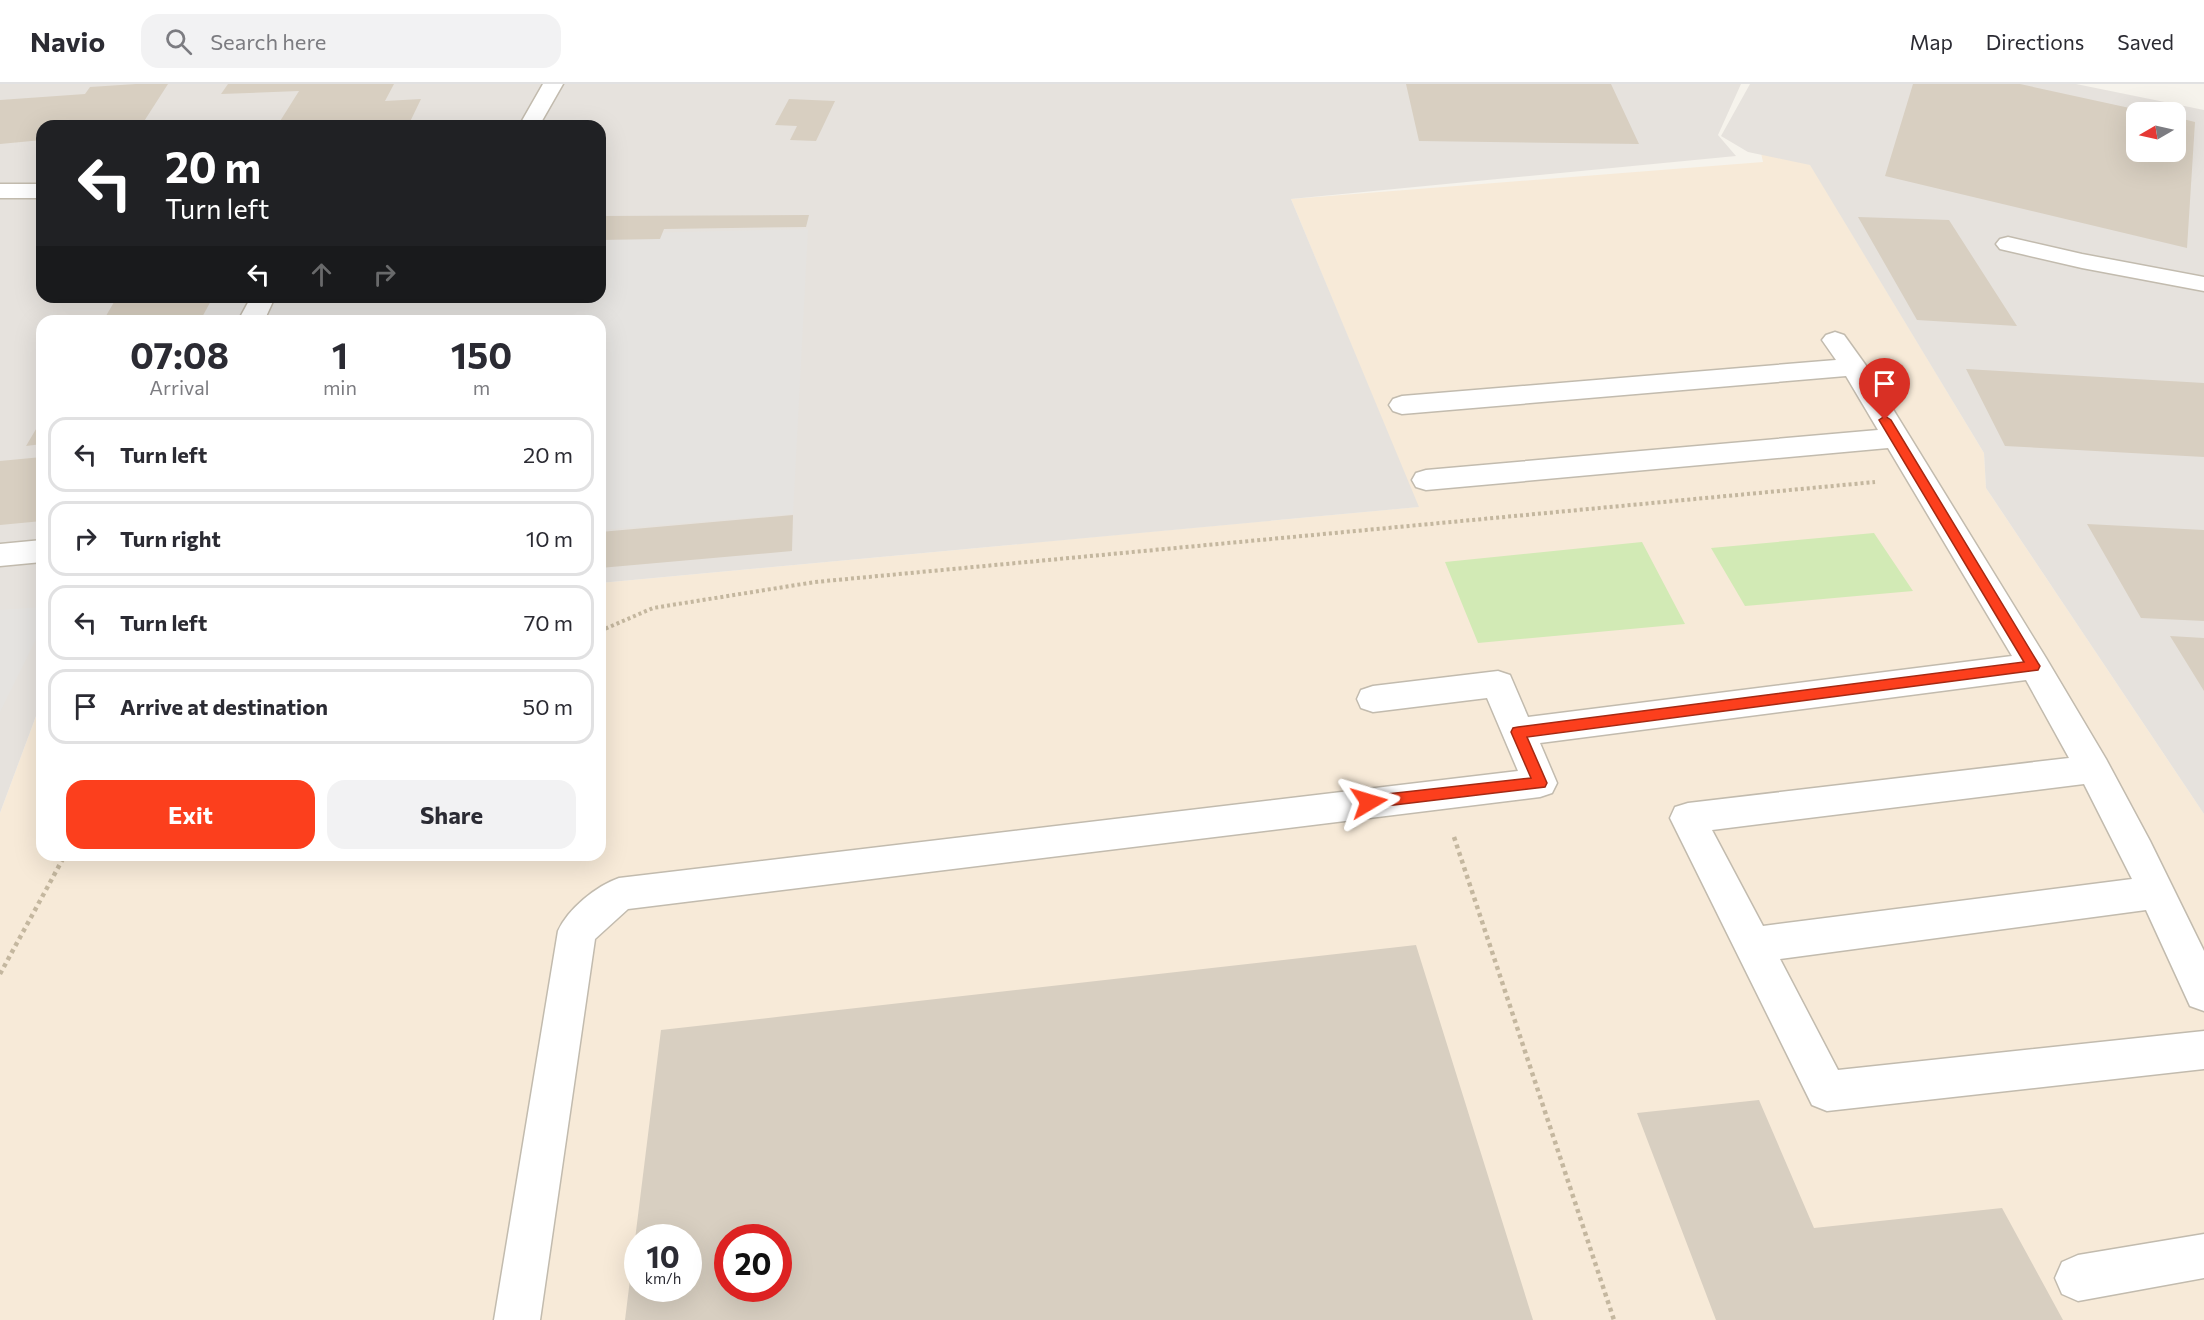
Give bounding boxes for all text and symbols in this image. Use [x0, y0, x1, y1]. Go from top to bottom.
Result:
search box [141, 14, 561, 68]
text: Navio [30, 24, 105, 58]
icon: search [162, 25, 195, 58]
text: Search here [210, 28, 326, 55]
text: Map [1910, 29, 1953, 54]
text: Directions [1986, 29, 2084, 54]
text: Saved [2117, 29, 2174, 54]
north arrow [2126, 102, 2186, 162]
map controls [2126, 102, 2186, 162]
text: 20 m [165, 140, 261, 192]
icon: left [66, 144, 144, 222]
text: Turn left [165, 192, 269, 225]
icon: left [242, 258, 275, 291]
icon: ahead [305, 258, 338, 291]
icon: right [368, 258, 401, 291]
text: 07:08 [130, 332, 229, 376]
text: 1 [332, 332, 348, 376]
text: 150 [451, 332, 512, 376]
pin [1859, 358, 1910, 420]
icon: arrive [1868, 367, 1901, 400]
text: Arrival [149, 375, 210, 399]
text: min [323, 375, 357, 399]
text: m [473, 375, 490, 399]
icon: left [69, 438, 102, 471]
text: Turn left [120, 441, 207, 468]
text: 20 m [523, 441, 573, 468]
icon: right [69, 522, 102, 555]
text: Turn right [120, 525, 221, 552]
text: 10 m [526, 525, 573, 552]
icon: left [69, 606, 102, 639]
text: Turn left [120, 609, 207, 636]
text: 70 m [524, 609, 573, 636]
icon: arrive [69, 690, 102, 723]
text: Arrive at destination [120, 693, 328, 720]
text: 50 m [523, 693, 573, 720]
position arrow [1337, 770, 1401, 834]
button: Exit [66, 780, 315, 849]
button: Share [327, 780, 576, 849]
speed limit sign: 20 [714, 1224, 792, 1302]
text: 10 [646, 1237, 680, 1274]
text: km/h [645, 1269, 681, 1287]

